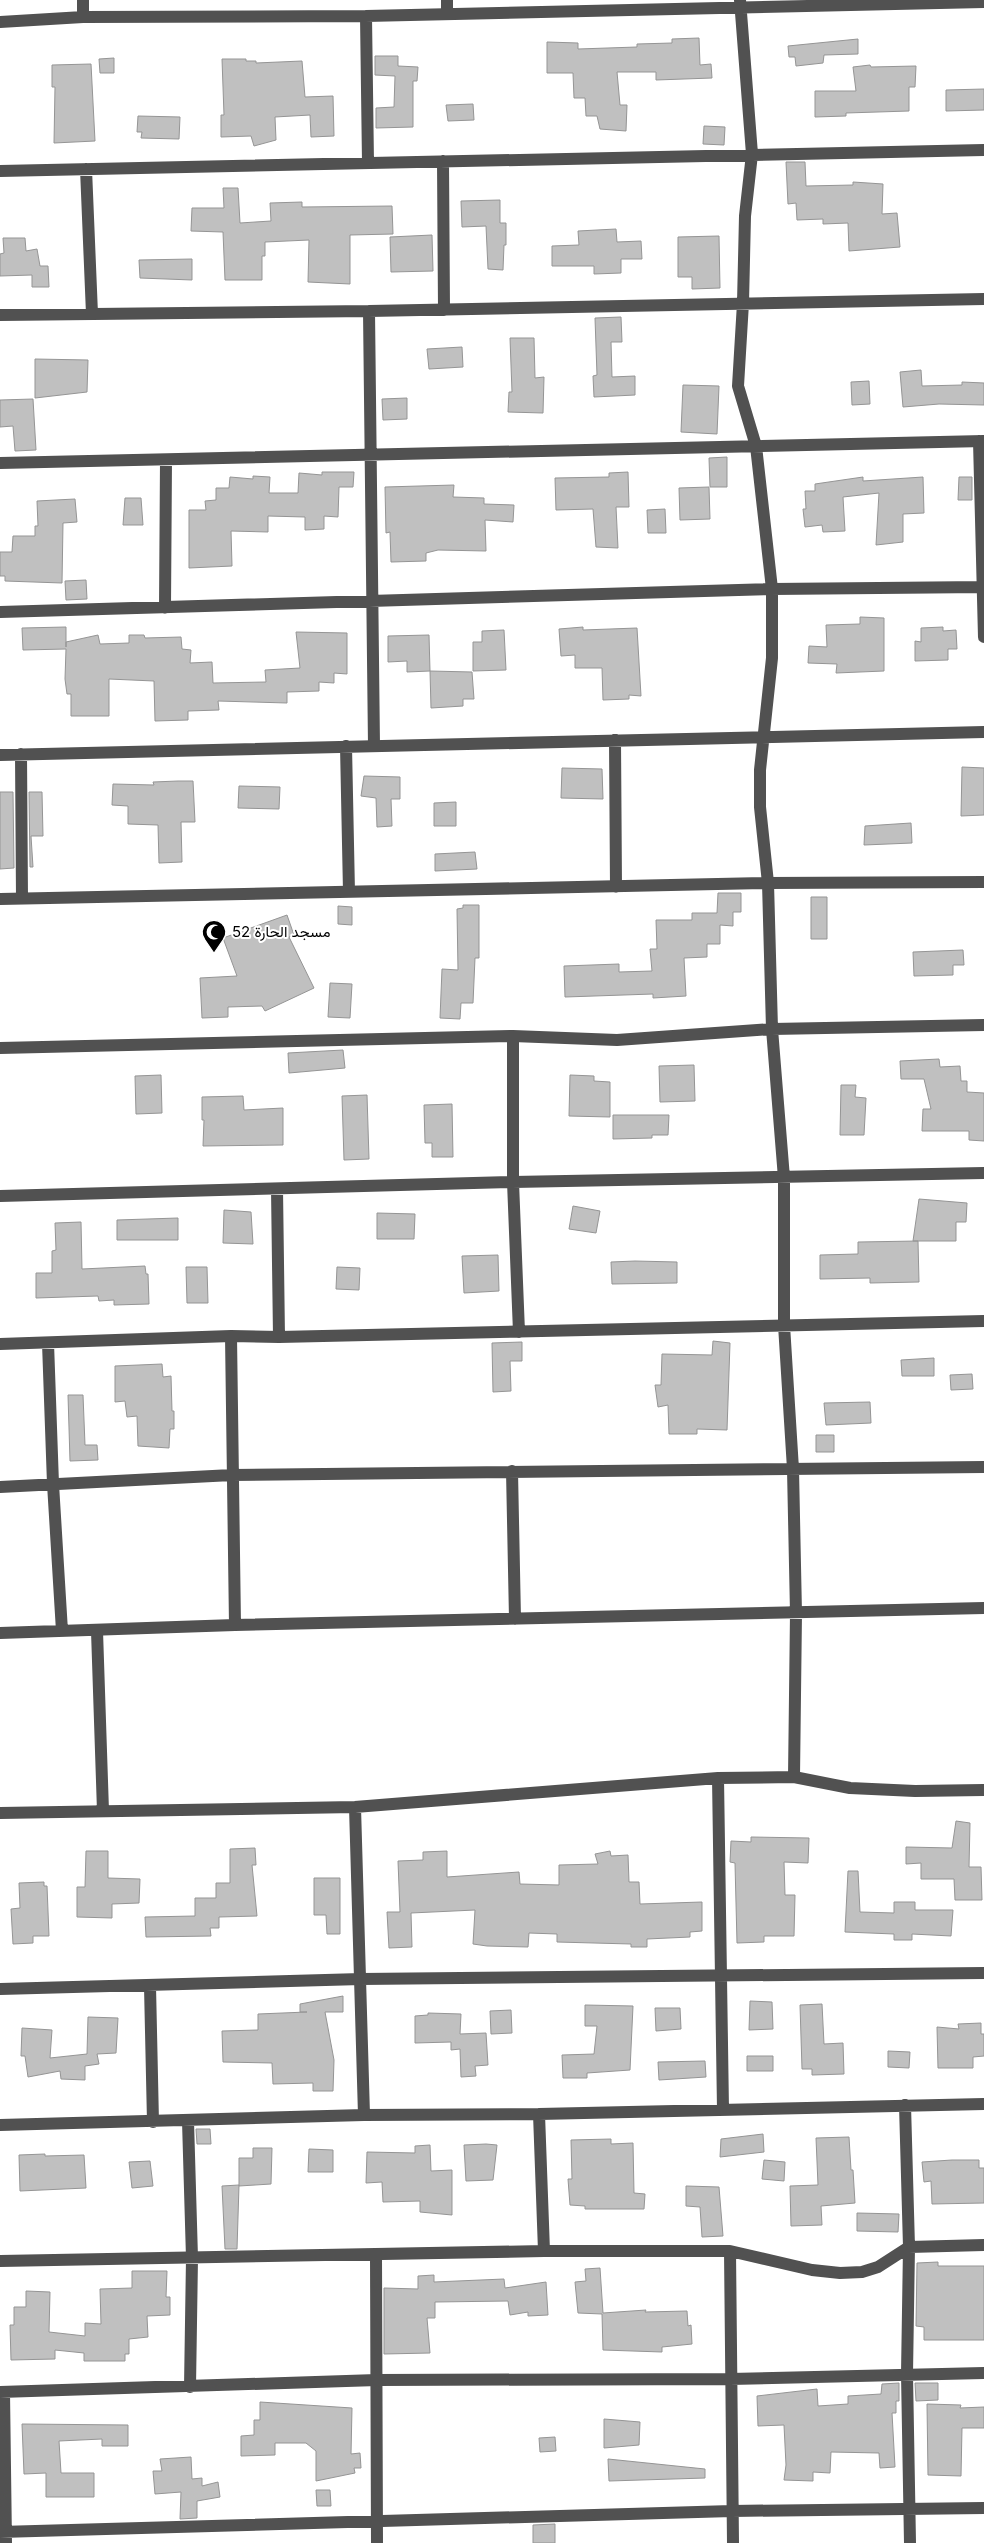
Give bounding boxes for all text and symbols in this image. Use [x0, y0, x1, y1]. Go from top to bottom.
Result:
mosque icon: مسجد الحارة 52 [201, 919, 227, 953]
place label: مسجد الحارة 52 [232, 922, 330, 941]

